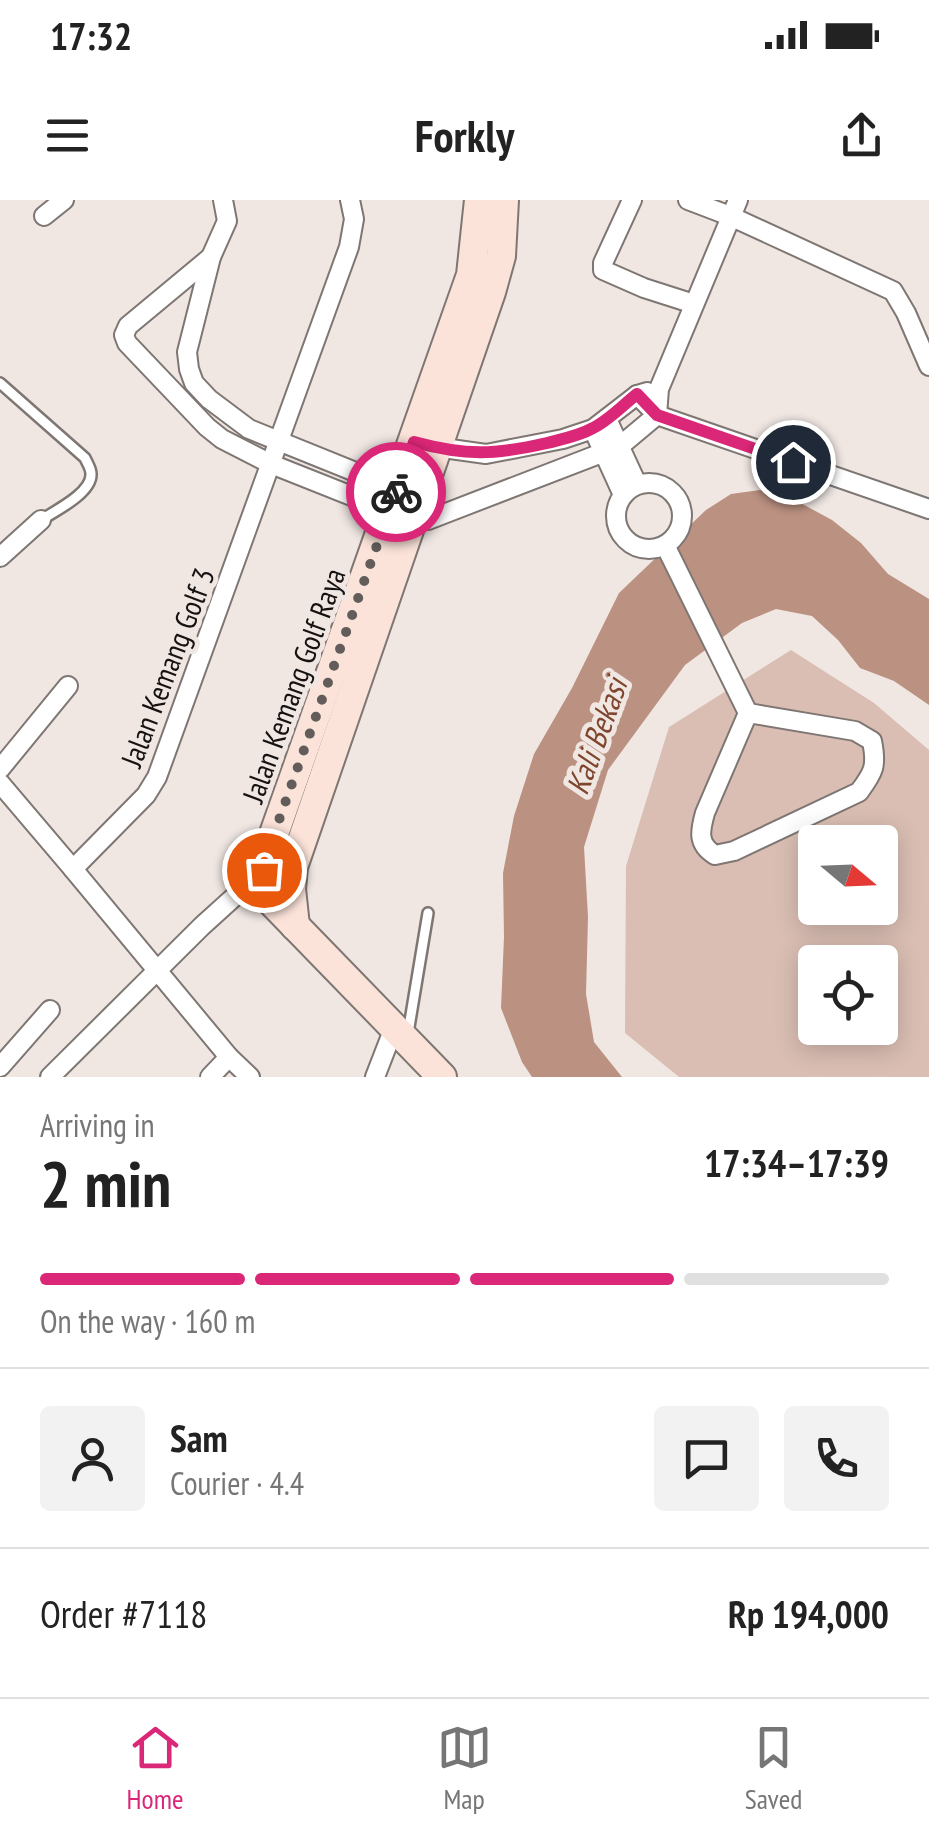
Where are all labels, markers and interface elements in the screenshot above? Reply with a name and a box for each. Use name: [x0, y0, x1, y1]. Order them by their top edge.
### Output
text: 17:32: [50, 11, 132, 60]
text: Forkly: [415, 106, 514, 164]
icon: menu: [40, 108, 95, 163]
icon: share: [834, 108, 889, 163]
pin: [751, 420, 836, 505]
icon: home: [766, 435, 821, 490]
courier: [346, 442, 446, 542]
icon: bike: [369, 465, 424, 520]
street label: Jalan Kemang Golf 3: [111, 562, 223, 773]
street label: Jalan Kemang Golf Raya: [232, 563, 353, 808]
water label: Kali Bekasi: [556, 668, 638, 800]
north arrow: [798, 825, 898, 925]
map controls: [798, 825, 898, 1045]
pin: [222, 828, 307, 913]
icon: bag: [237, 843, 292, 898]
button: locate: [798, 945, 898, 1045]
text: Arriving in: [40, 1104, 155, 1146]
text: 17:34–17:39: [704, 1138, 889, 1187]
text: 2 min: [40, 1141, 171, 1225]
text: On the way · 160 m: [40, 1300, 255, 1342]
button: person: [40, 1406, 145, 1511]
button: chat: [654, 1406, 759, 1511]
button: phone: [784, 1406, 889, 1511]
text: Sam: [170, 1413, 228, 1462]
text: Courier · 4.4: [170, 1462, 304, 1504]
text: Order #7118: [40, 1589, 207, 1638]
text: Rp 194,000: [728, 1589, 889, 1638]
tab: Home: [127, 1720, 183, 1817]
tab: Map: [437, 1720, 492, 1817]
tab: Saved: [745, 1720, 802, 1817]

